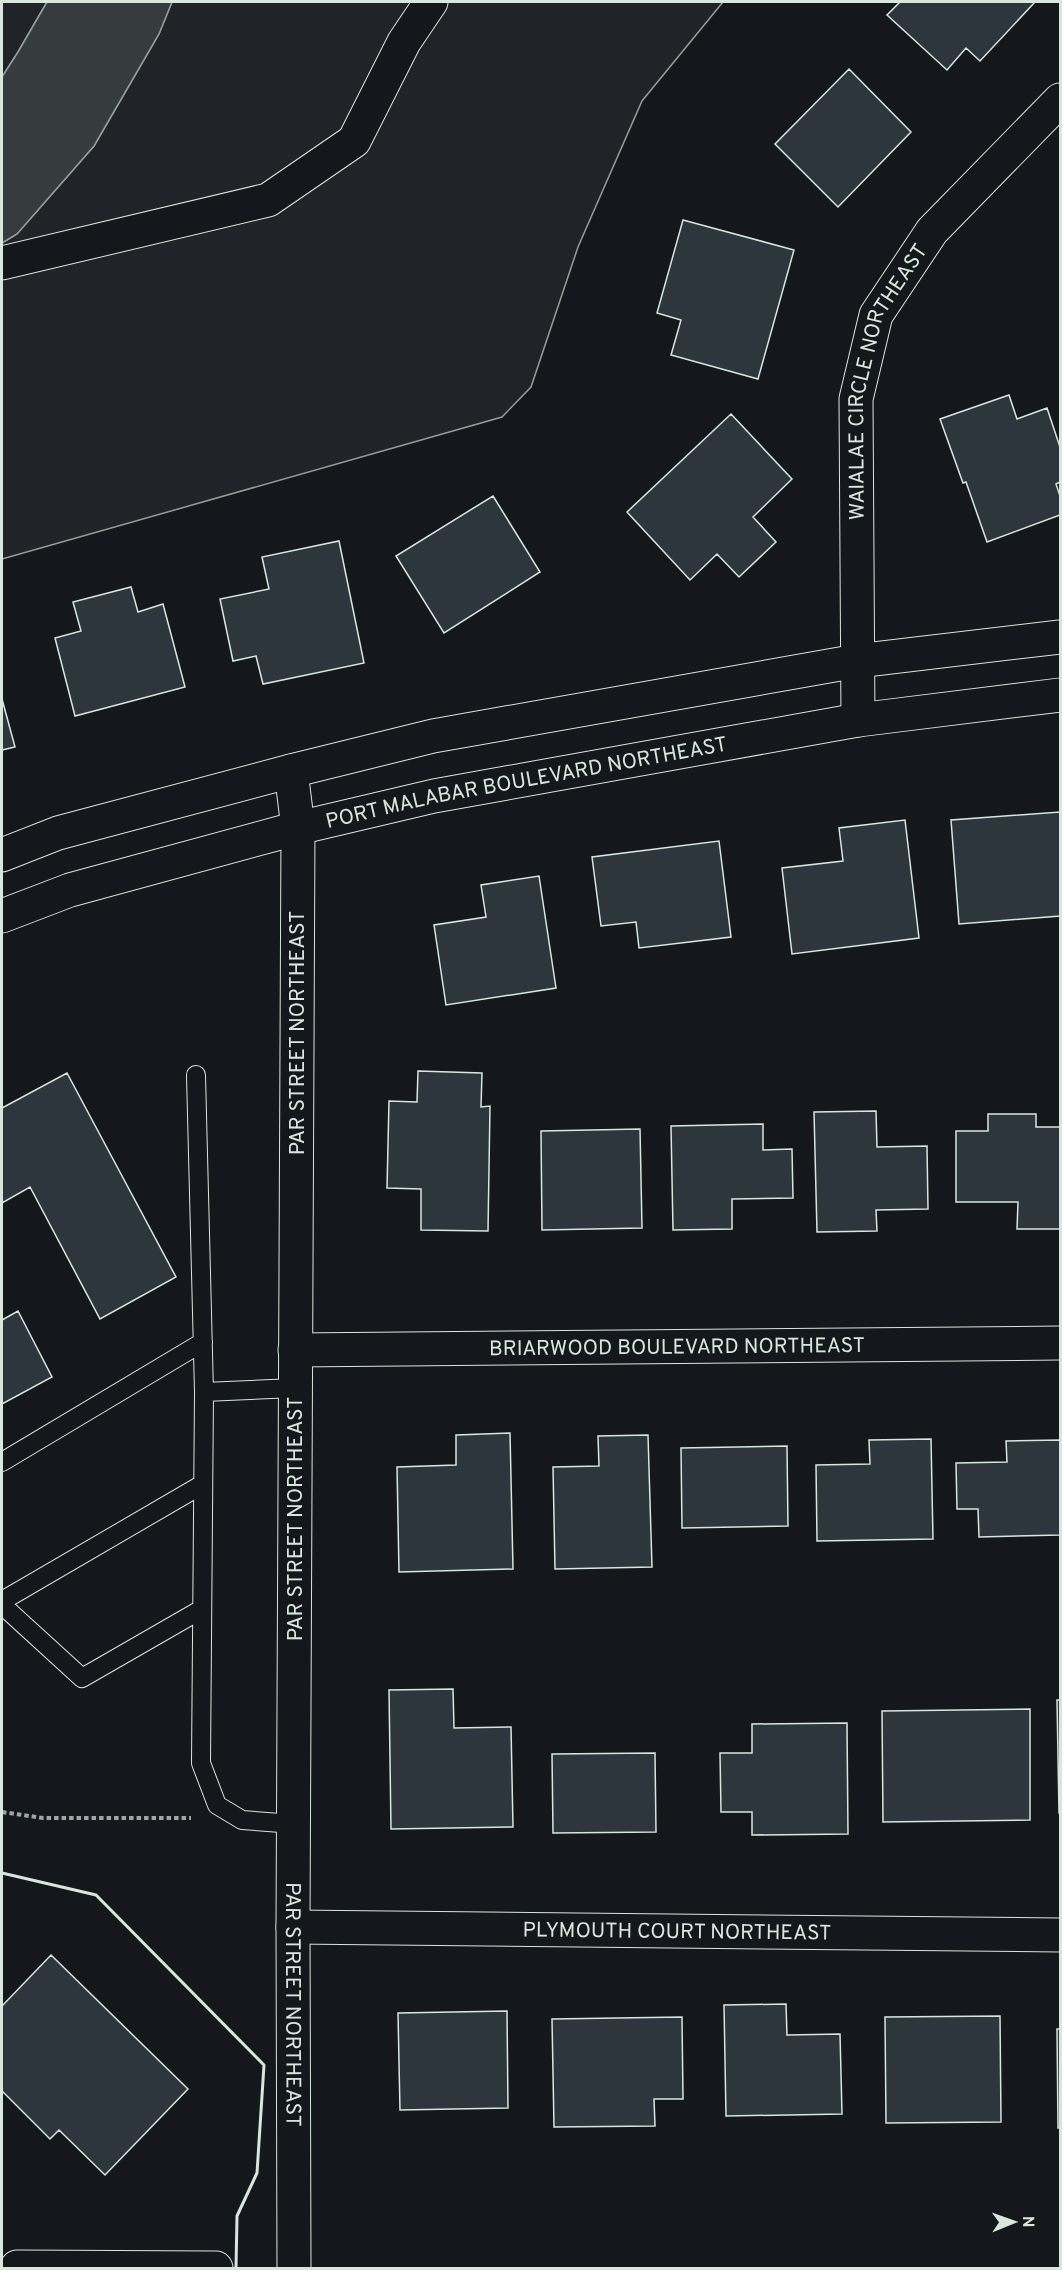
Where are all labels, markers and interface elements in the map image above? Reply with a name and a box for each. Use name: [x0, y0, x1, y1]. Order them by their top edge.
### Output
street label: WAIALAE CIRCLE NORTHEAST: [844, 239, 934, 520]
street label: PORT MALABAR BOULEVARD NORTHEAST: [323, 732, 729, 836]
street label: PAR STREET NORTHEAST: [285, 911, 312, 1155]
street label: BRIARWOOD BOULEVARD NORTHEAST: [489, 1333, 865, 1363]
street label: PAR STREET NORTHEAST: [283, 1397, 310, 1641]
street label: PAR STREET NORTHEAST: [278, 1882, 306, 2127]
street label: PLYMOUTH COURT NORTHEAST: [522, 1917, 832, 1948]
north arrow: [984, 2192, 1044, 2252]
text: N: [1017, 2216, 1037, 2228]

